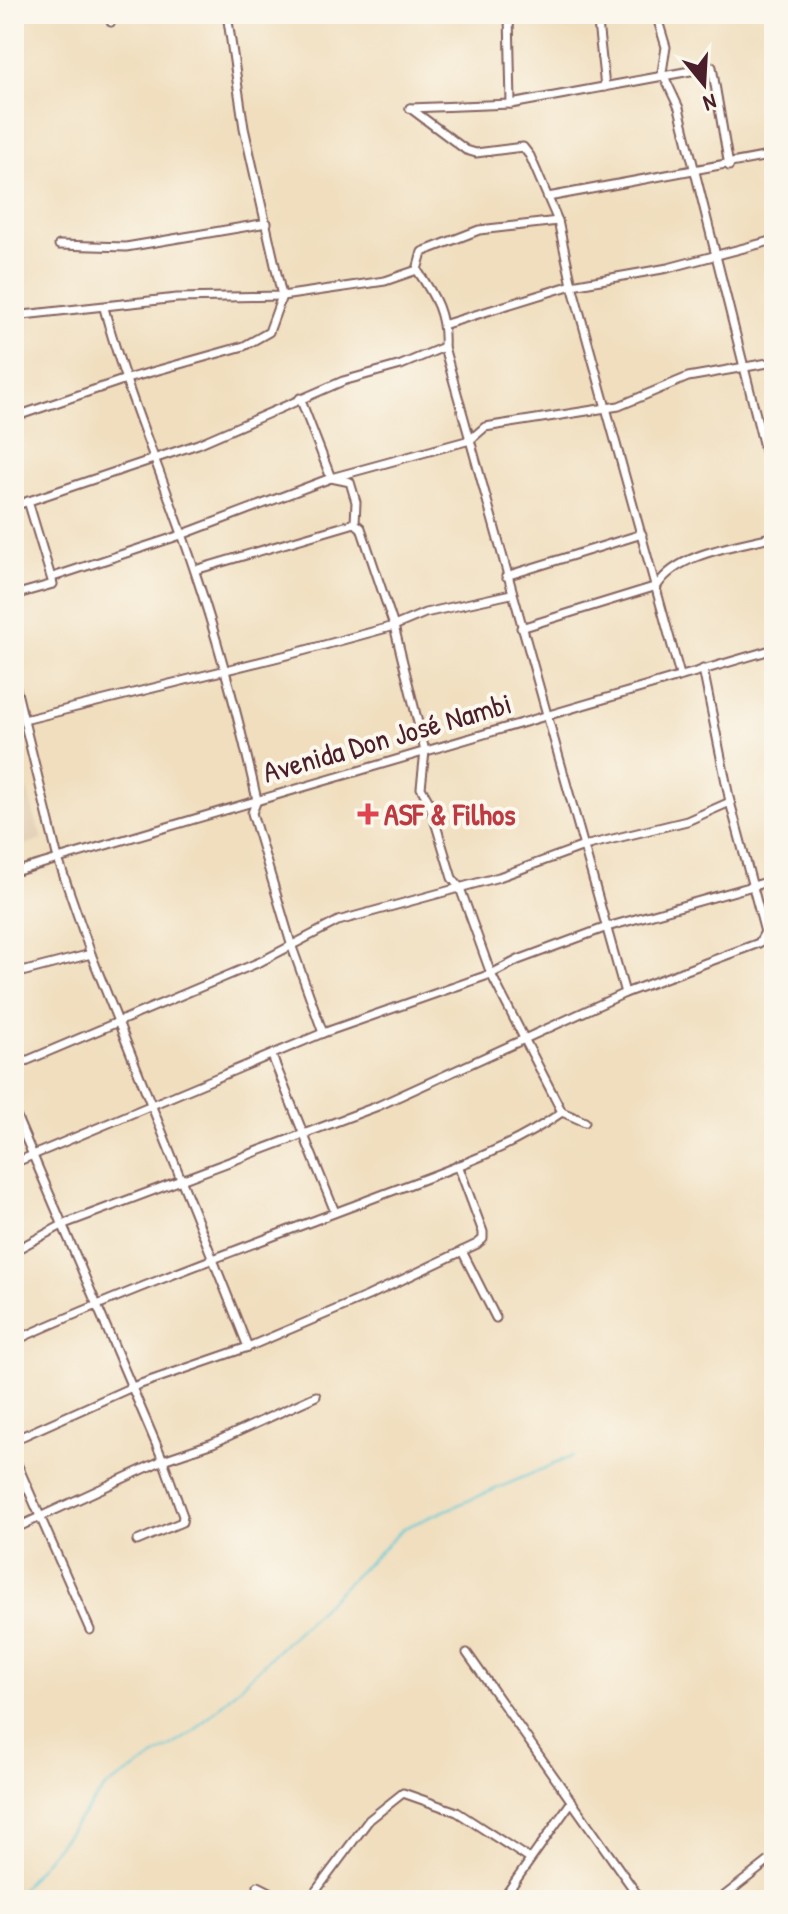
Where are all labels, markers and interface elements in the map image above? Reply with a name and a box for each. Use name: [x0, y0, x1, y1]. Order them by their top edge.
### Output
north arrow: [664, 44, 744, 124]
text: N: [700, 87, 720, 119]
street label: Avenida Don José Nambi: [258, 682, 516, 792]
place label: ASF & Filhos: [384, 794, 516, 834]
marker: ASF & Filhos: [359, 805, 377, 823]

